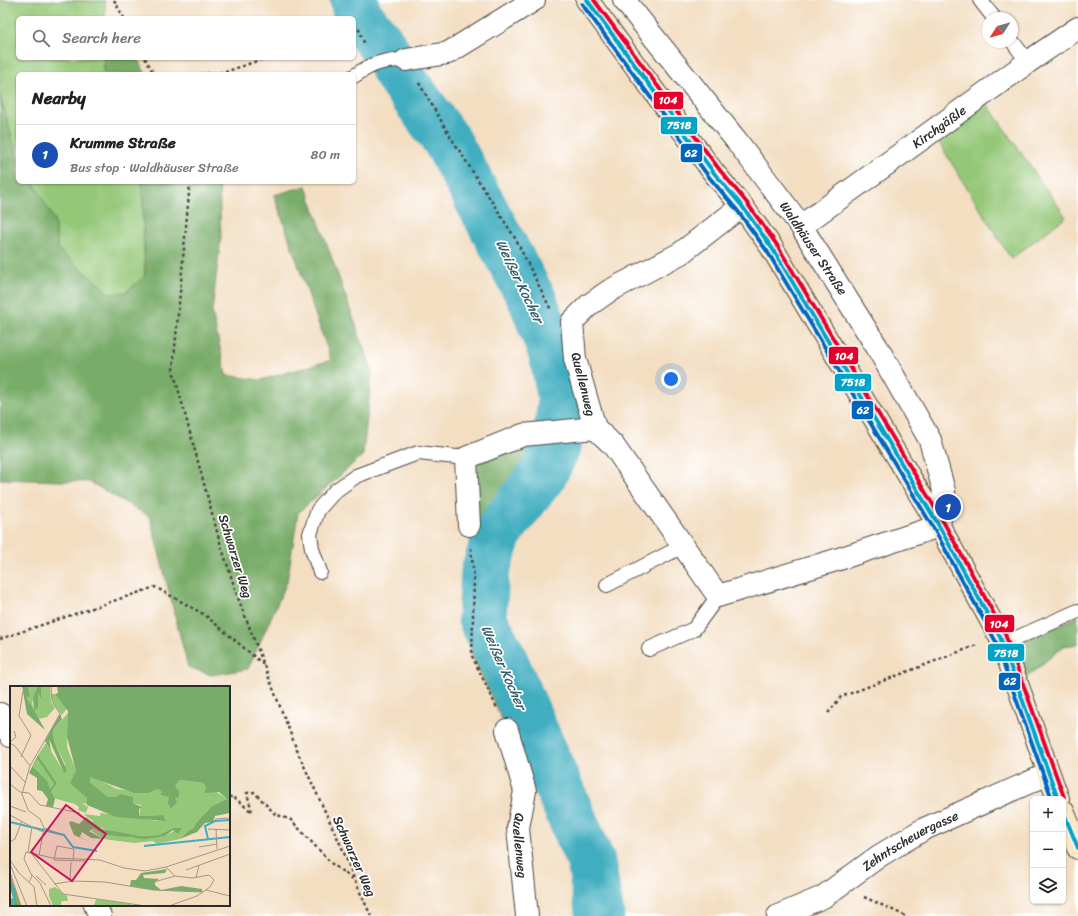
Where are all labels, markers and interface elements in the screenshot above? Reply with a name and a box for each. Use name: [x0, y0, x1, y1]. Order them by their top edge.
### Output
north arrow: [982, 12, 1018, 48]
search box: [16, 16, 356, 60]
text: Search here: [62, 25, 141, 51]
icon: search: [30, 27, 52, 49]
text: Nearby: [32, 83, 86, 113]
line badge: 104: [653, 91, 684, 110]
text: 104: [659, 91, 677, 110]
street label: Kirchgäßle: [907, 99, 971, 155]
line badge: 7518: [660, 116, 698, 135]
text: 7518: [667, 116, 692, 135]
text: Krumme Straße: [70, 130, 176, 156]
text: 1: [42, 143, 48, 166]
text: 80 m: [311, 143, 340, 166]
line badge: 62: [680, 143, 703, 163]
text: 62: [684, 144, 698, 163]
text: Bus stop · Waldhäuser Straße: [70, 156, 239, 179]
street label: Waldhäuser Straße: [773, 197, 854, 300]
water label: Weißer Kocher: [488, 235, 552, 330]
line badge: 104: [828, 346, 859, 365]
text: 104: [835, 347, 853, 366]
street label: Quellenweg: [564, 350, 603, 419]
your location: [661, 369, 681, 389]
line badge: 7518: [834, 373, 872, 392]
text: 7518: [841, 373, 866, 392]
line badge: 62: [851, 400, 874, 420]
text: 62: [856, 401, 870, 420]
pin: 1: [935, 492, 961, 522]
street label: Schwarzer Weg: [212, 511, 259, 601]
line badge: 104: [984, 614, 1015, 633]
text: 104: [990, 615, 1008, 634]
water label: Weißer Kocher: [474, 621, 535, 717]
line badge: 7518: [987, 643, 1025, 662]
text: 7518: [994, 644, 1019, 663]
line badge: 62: [998, 672, 1021, 691]
text: 62: [1003, 672, 1017, 691]
inset map: [10, 686, 230, 906]
map controls: [1030, 796, 1066, 904]
button: +: [1030, 796, 1066, 832]
street label: Zehntscheuergasse: [857, 804, 963, 877]
street label: Quellenweg: [506, 811, 534, 880]
street label: Schwarzer Weg: [326, 812, 383, 901]
button: −: [1030, 832, 1066, 868]
button: layers: [1030, 868, 1066, 904]

